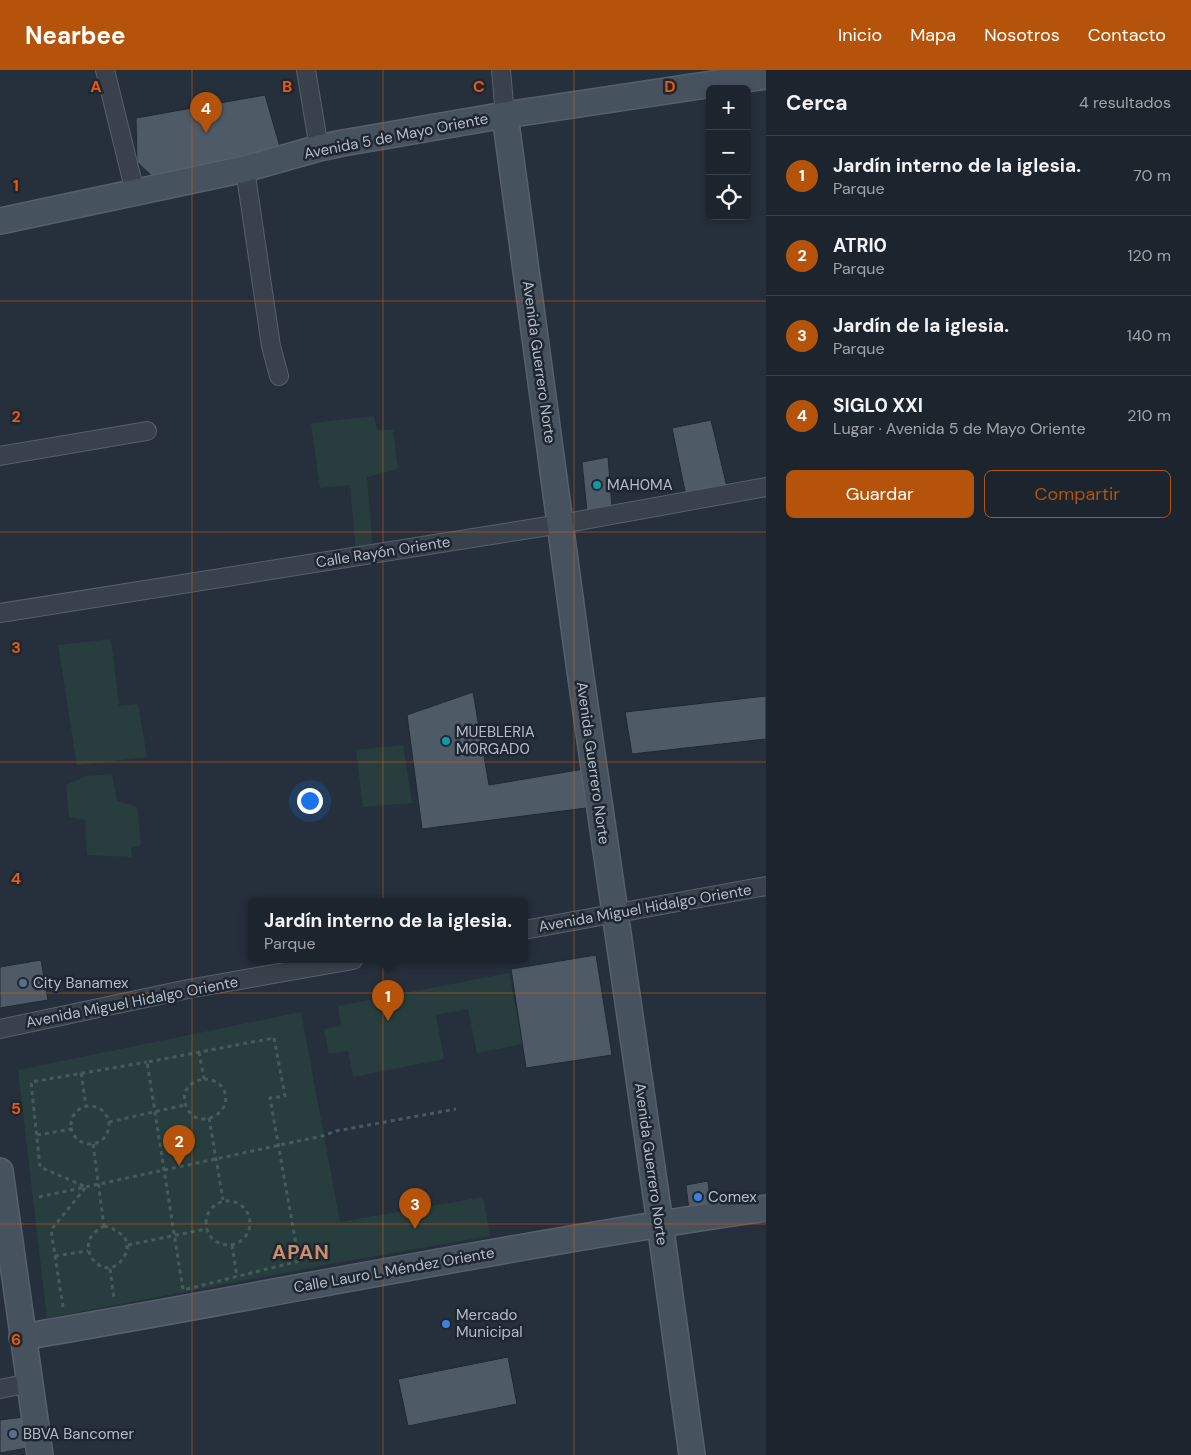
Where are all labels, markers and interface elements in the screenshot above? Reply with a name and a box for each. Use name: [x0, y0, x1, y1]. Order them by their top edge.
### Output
text: Nearbee: [25, 20, 125, 51]
text: Inicio: [838, 23, 882, 47]
text: Mapa: [910, 23, 956, 47]
text: Nosotros: [984, 23, 1060, 47]
text: Contacto: [1088, 23, 1166, 47]
text: A: [90, 76, 102, 97]
text: B: [282, 76, 292, 97]
text: C: [473, 76, 485, 97]
text: D: [664, 76, 676, 97]
map controls: [706, 85, 751, 220]
button: +: [706, 85, 751, 130]
text: Cerca: [786, 89, 848, 117]
pin: 4: [190, 92, 222, 133]
text: 4 resultados: [1079, 92, 1171, 113]
street label: Avenida 5 de Mayo Oriente: [302, 108, 490, 164]
button: −: [706, 130, 751, 175]
text: Jardín interno de la iglesia.: [833, 153, 1081, 178]
text: 1: [799, 165, 805, 186]
text: 70 m: [1133, 165, 1171, 186]
text: 1: [13, 175, 19, 196]
button: locate: [706, 175, 751, 220]
text: Parque: [833, 178, 885, 199]
text: ATRI0: [833, 233, 887, 258]
text: 2: [797, 245, 807, 266]
text: 120 m: [1127, 245, 1171, 266]
text: Parque: [833, 258, 885, 279]
street label: Avenida Guerrero Norte: [518, 279, 560, 445]
text: Jardín de la iglesia.: [833, 313, 1009, 338]
text: 3: [797, 325, 807, 346]
text: 140 m: [1127, 325, 1171, 346]
text: Parque: [833, 338, 885, 359]
text: SIGL0 XXI: [833, 393, 923, 418]
text: 4: [797, 405, 807, 426]
text: 210 m: [1127, 405, 1171, 426]
text: 2: [11, 406, 21, 427]
text: Lugar · Avenida 5 de Mayo Oriente: [833, 418, 1086, 439]
button: Guardar: [786, 470, 974, 518]
button: Compartir: [984, 470, 1171, 518]
place label: MAH0MA: [607, 475, 673, 495]
marker: MAH0MA: [591, 479, 603, 491]
street label: Calle Rayón Oriente: [314, 531, 452, 573]
text: 3: [11, 637, 21, 658]
street label: Avenida Guerrero Norte: [572, 680, 614, 846]
place label: MUEBLERIA M0RGAD0: [456, 722, 535, 759]
marker: MUEBLERIA M0RGAD0: [440, 735, 452, 747]
your location: [297, 788, 323, 814]
text: 4: [11, 868, 21, 889]
street label: Avenida Miguel Hidalgo Oriente: [537, 879, 753, 937]
popup: [248, 898, 528, 963]
text: Jardín interno de la iglesia.: [264, 908, 512, 933]
text: Parque: [264, 933, 316, 954]
street label: Avenida Miguel Hidalgo Oriente: [24, 972, 240, 1032]
place label: City Banamex: [33, 973, 129, 993]
marker: City Banamex: [17, 977, 29, 989]
pin: 1: [372, 980, 404, 1021]
street label: Avenida Guerrero Norte: [630, 1081, 672, 1247]
text: 5: [11, 1098, 21, 1119]
pin: 2: [163, 1125, 195, 1166]
place label: Comex: [708, 1187, 757, 1207]
pin: 3: [399, 1188, 431, 1229]
marker: Comex: [692, 1191, 704, 1203]
district label: APAN: [272, 1239, 330, 1265]
street label: Calle Lauro L Méndez Oriente: [292, 1242, 496, 1298]
place label: Mercado Municipal: [456, 1305, 523, 1342]
marker: Mercado Municipal: [440, 1318, 452, 1330]
text: 6: [11, 1329, 21, 1350]
place label: BBVA Bancomer: [23, 1424, 134, 1444]
marker: BBVA Bancomer: [7, 1428, 19, 1440]

